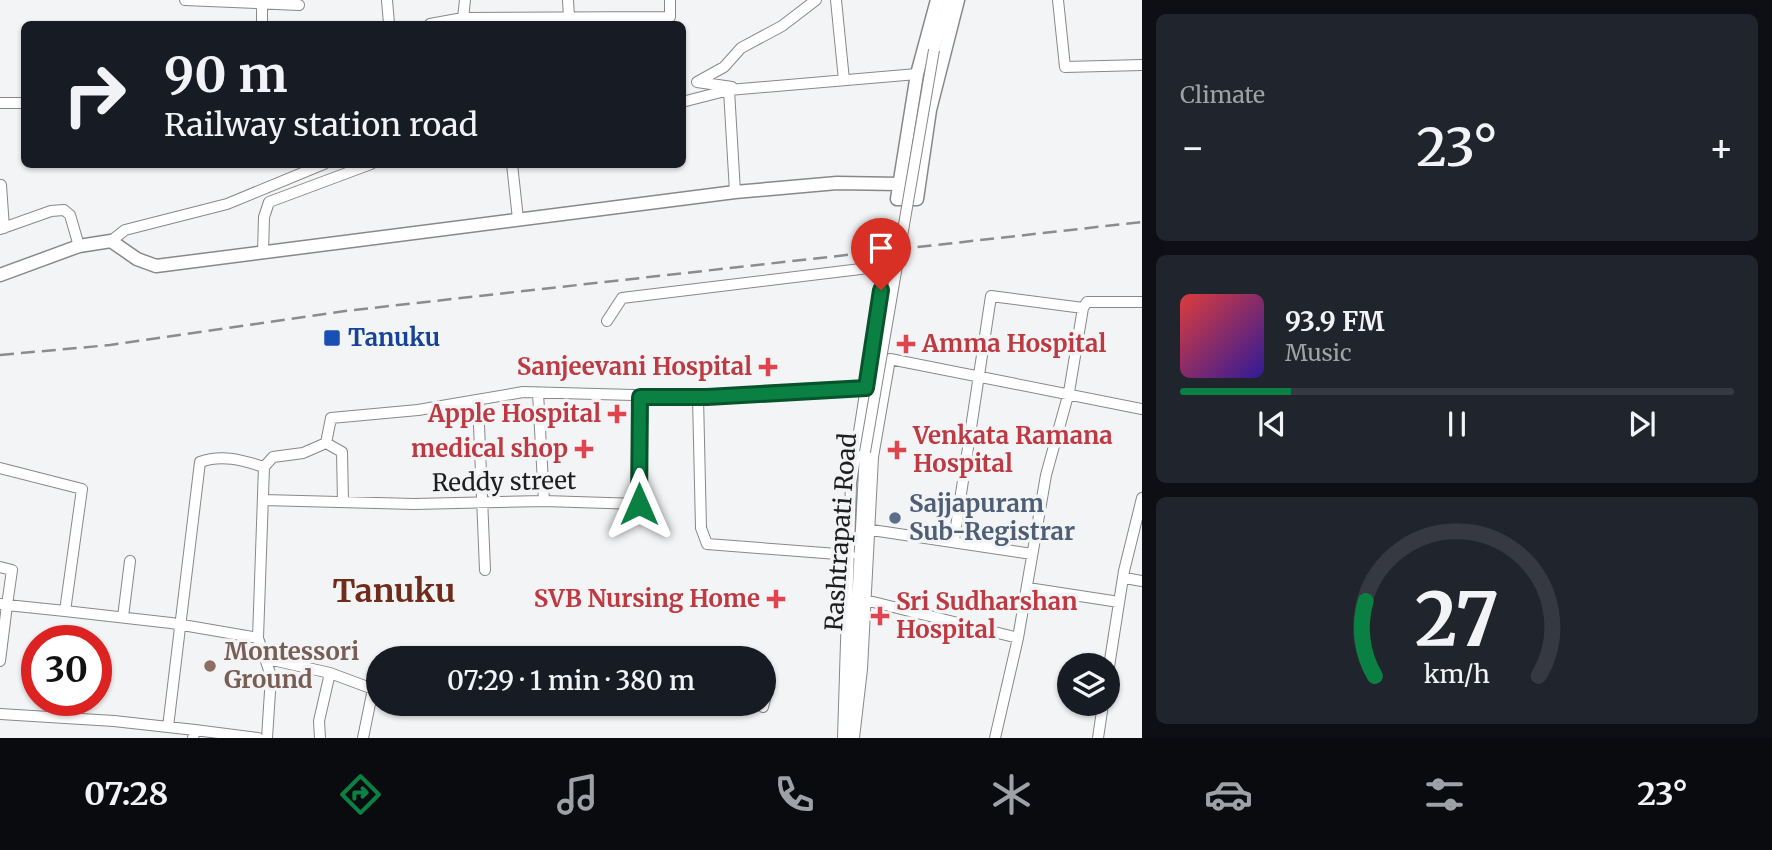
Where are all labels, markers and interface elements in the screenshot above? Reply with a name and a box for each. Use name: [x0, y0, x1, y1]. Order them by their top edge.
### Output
text: 90 m: [164, 44, 288, 105]
icon: right: [49, 49, 140, 140]
text: Climate: [1180, 80, 1265, 109]
text: Railway station road: [164, 105, 478, 145]
text: 23°: [1416, 115, 1498, 180]
text: −: [1180, 124, 1205, 171]
text: +: [1709, 124, 1734, 171]
pin: [851, 218, 911, 290]
icon: arrive: [862, 229, 900, 267]
text: 93.9 FM: [1285, 305, 1384, 338]
place label: Tanuku: [348, 322, 440, 353]
marker: Tanuku: [322, 328, 342, 348]
place label: Amma Hospital: [921, 328, 1106, 359]
marker: Amma Hospital: [896, 334, 916, 354]
text: Music: [1285, 338, 1352, 367]
place label: Sanjeevani Hospital: [517, 351, 752, 382]
marker: Sanjeevani Hospital: [758, 357, 778, 377]
place label: Apple Hospital: [427, 398, 601, 429]
marker: Apple Hospital: [607, 404, 627, 424]
icon: previous: [1253, 405, 1291, 443]
icon: pause: [1438, 405, 1476, 443]
icon: next: [1623, 405, 1661, 443]
place label: Venkata Ramana Hospital: [912, 420, 1113, 479]
street label: Rashtrapati Road: [818, 432, 863, 632]
place label: medical shop: [411, 433, 568, 464]
marker: medical shop: [574, 439, 594, 459]
marker: Venkata Ramana Hospital: [887, 440, 907, 460]
street label: Reddy street: [432, 465, 577, 498]
position arrow: [602, 467, 676, 541]
place label: Sajjapuram Sub-Registrar: [909, 488, 1075, 547]
marker: Sajjapuram Sub-Registrar: [887, 510, 903, 526]
district label: Tanuku: [333, 571, 455, 611]
text: 27: [1415, 575, 1499, 667]
place label: SVB Nursing Home: [534, 583, 760, 614]
place label: Sri Sudharshan Hospital: [896, 586, 1077, 645]
marker: SVB Nursing Home: [766, 589, 786, 609]
marker: Sri Sudharshan Hospital: [870, 606, 890, 626]
speed limit sign: 30: [21, 625, 112, 716]
place label: Montessori Ground: [224, 636, 359, 695]
map controls: [1057, 653, 1120, 716]
button: layers: [1057, 653, 1120, 716]
marker: Montessori Ground: [202, 658, 218, 674]
text: km/h: [1424, 658, 1490, 690]
text: 07:29 · 1 min · 380 m: [447, 664, 695, 697]
icon: directions: [336, 770, 385, 819]
icon: music: [553, 770, 602, 819]
icon: phone: [770, 770, 819, 819]
icon: climate: [987, 770, 1036, 819]
icon: car: [1204, 770, 1253, 819]
icon: filters: [1420, 770, 1469, 819]
text: 07:28: [84, 774, 168, 814]
text: 23°: [1637, 774, 1688, 814]

